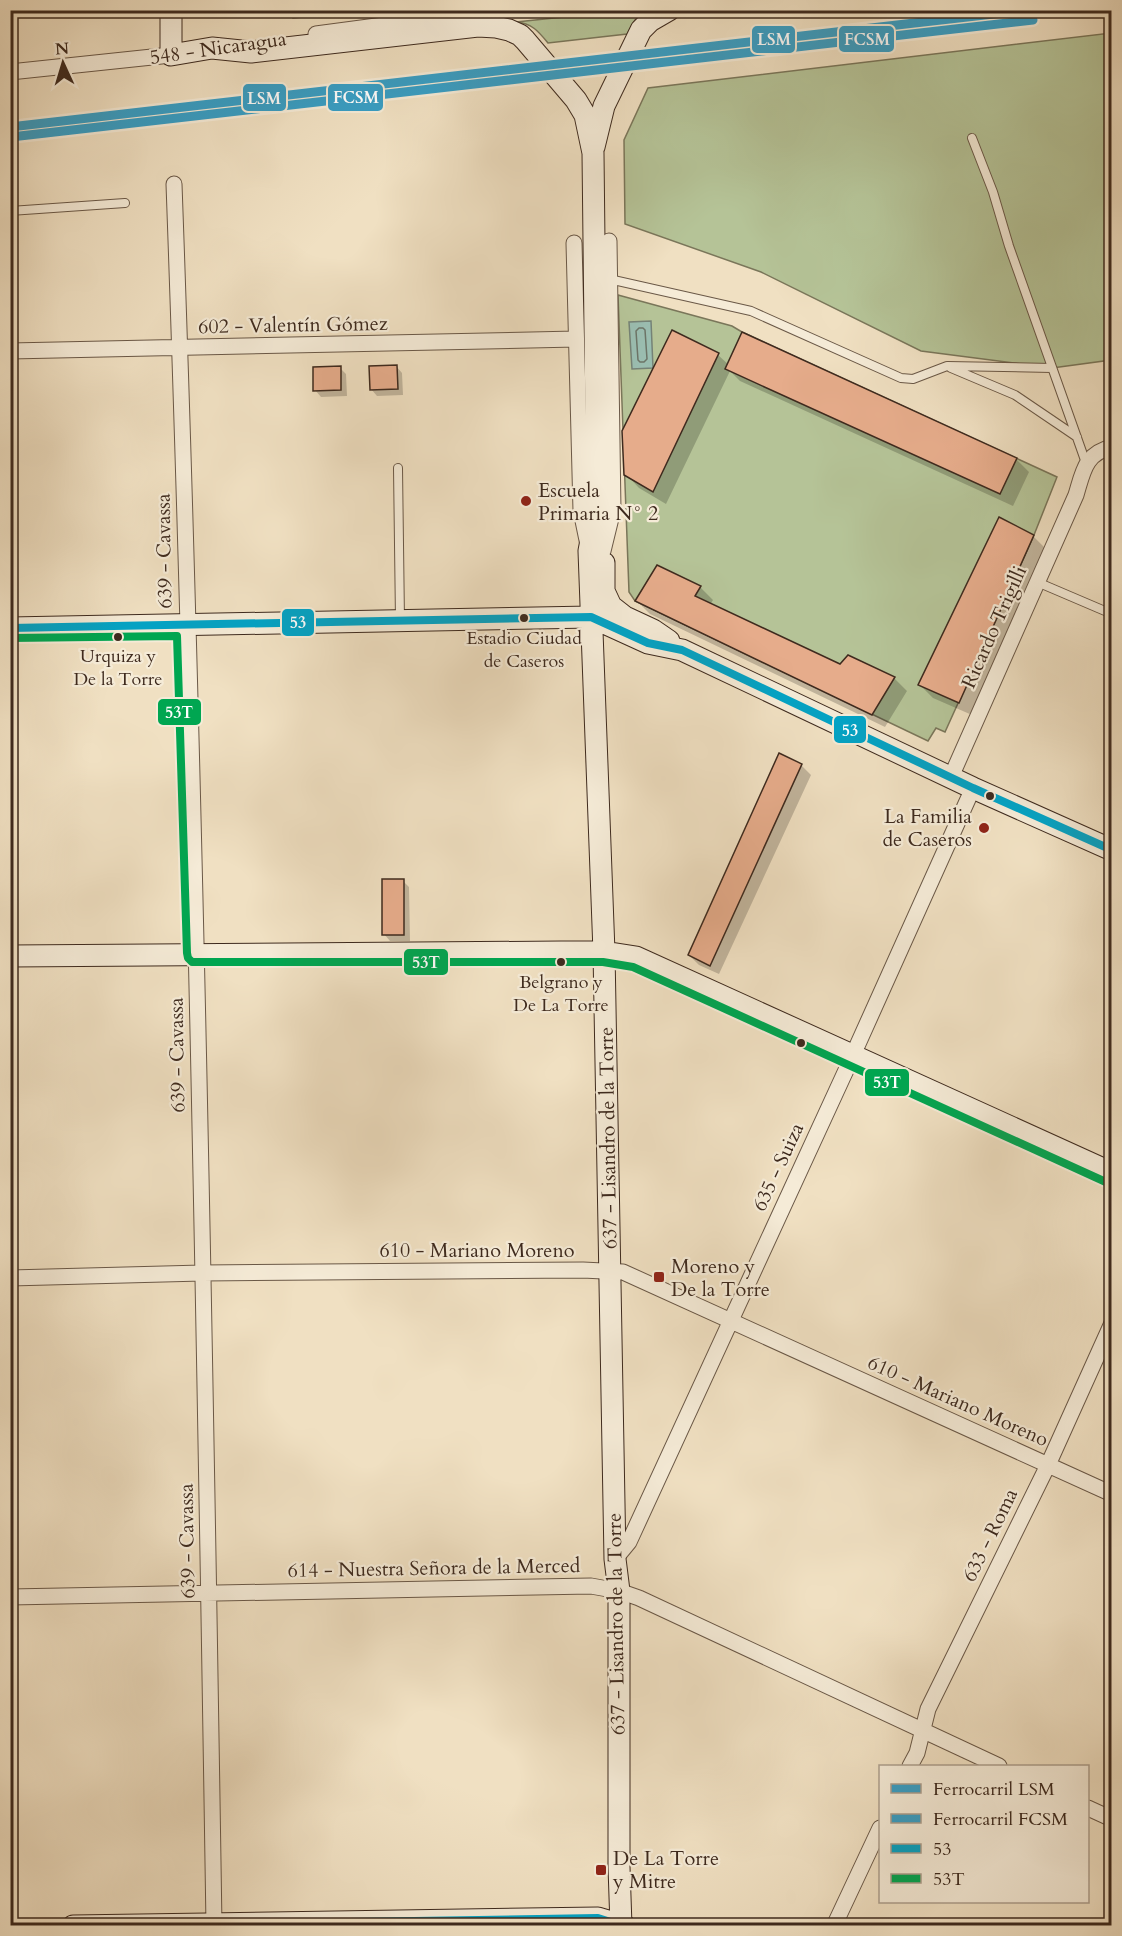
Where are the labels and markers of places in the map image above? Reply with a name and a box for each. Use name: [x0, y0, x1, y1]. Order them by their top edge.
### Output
place label: Escuela Primaria N° 2: [538, 477, 658, 527]
marker: Escuela Primaria N° 2: [519, 494, 533, 508]
marker: Estadio Ciudad de Caseros: [518, 612, 530, 624]
place label: Estadio Ciudad de Caseros: [466, 626, 582, 674]
marker: Urquiza y De la Torre: [112, 631, 124, 643]
place label: Urquiza y De la Torre: [73, 644, 163, 692]
unlabelled marker: [984, 790, 996, 802]
place label: La Familia de Caseros: [882, 803, 972, 853]
marker: La Familia de Caseros: [977, 821, 991, 835]
marker: Belgrano y De La Torre: [555, 956, 567, 968]
place label: Belgrano y De La Torre: [513, 970, 609, 1018]
unlabelled marker: [795, 1037, 807, 1049]
place label: Moreno y De la Torre: [671, 1253, 770, 1303]
marker: Moreno y De la Torre: [652, 1270, 666, 1284]
place label: De La Torre y Mitre: [612, 1845, 719, 1895]
marker: De La Torre y Mitre: [594, 1863, 608, 1877]

